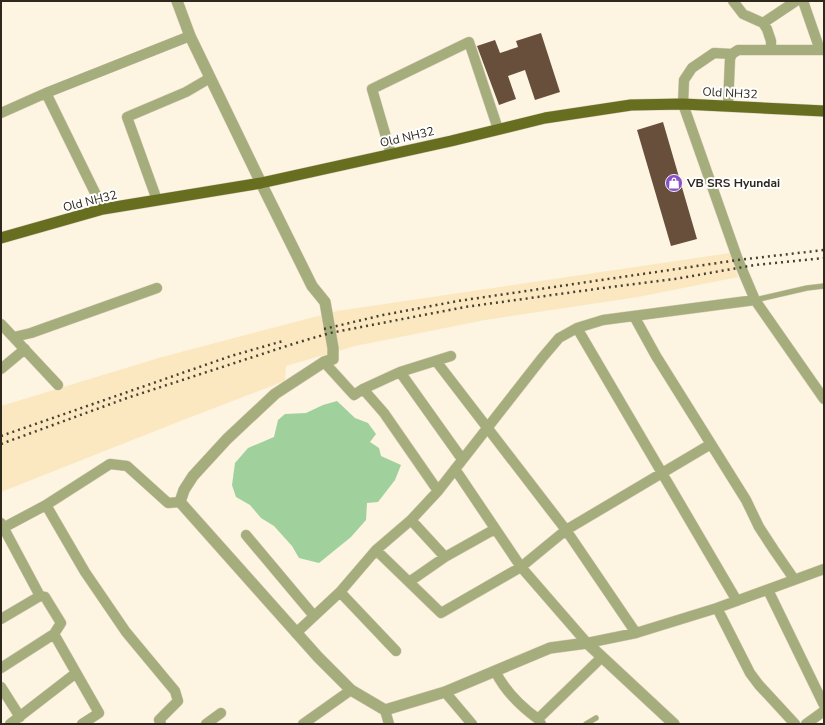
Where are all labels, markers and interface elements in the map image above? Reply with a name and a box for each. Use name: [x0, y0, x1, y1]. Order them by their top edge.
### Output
street label: Old NH32: [702, 84, 758, 102]
street label: Old NH32: [378, 123, 436, 151]
shop icon: VB SRS Hyundai: [664, 173, 684, 193]
place label: VB SRS Hyundai: [686, 175, 780, 191]
street label: Old NH32: [61, 187, 119, 215]

